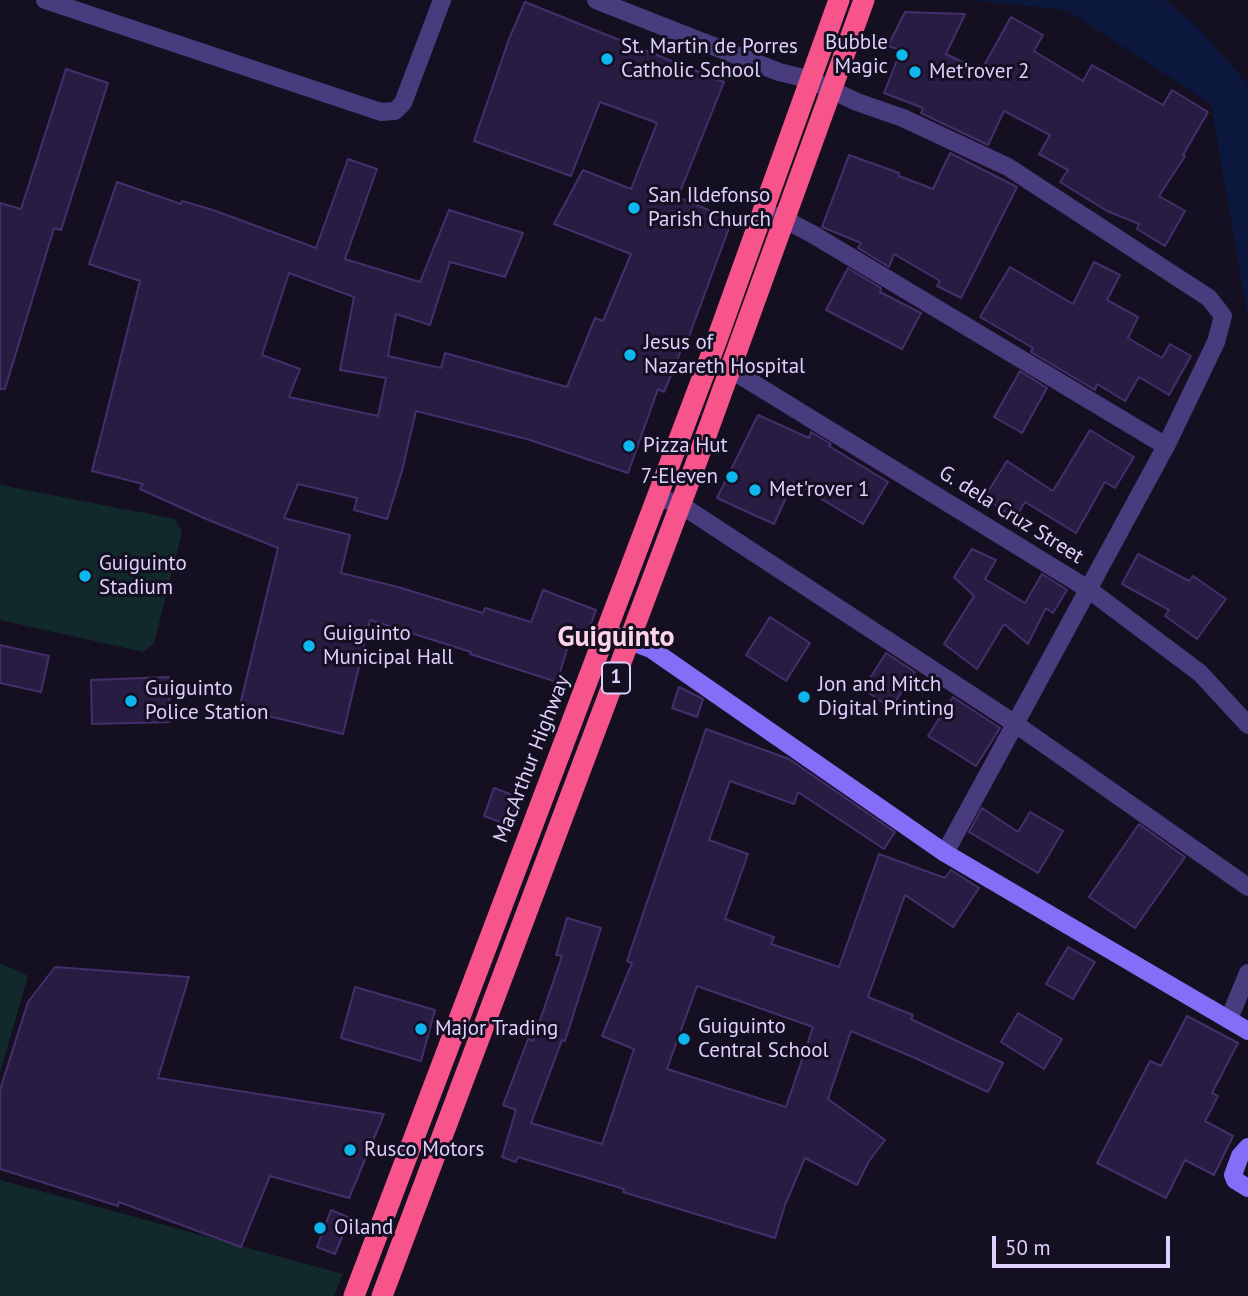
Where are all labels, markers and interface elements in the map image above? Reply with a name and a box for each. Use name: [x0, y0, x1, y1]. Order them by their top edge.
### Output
place label: Bubble Magic: [825, 30, 888, 80]
place label: St. Martin de Porres Catholic School: [621, 34, 798, 84]
marker: Bubble Magic: [894, 47, 910, 63]
marker: St. Martin de Porres Catholic School: [599, 51, 615, 67]
place label: Met'rover 2: [929, 59, 1030, 85]
marker: Met'rover 2: [907, 64, 923, 80]
place label: San Ildefonso Parish Church: [648, 183, 771, 233]
marker: San Ildefonso Parish Church: [626, 200, 642, 216]
place label: Jesus of Nazareth Hospital: [644, 330, 805, 380]
marker: Jesus of Nazareth Hospital: [622, 347, 638, 363]
place label: Pizza Hut: [643, 433, 728, 459]
marker: Pizza Hut: [621, 438, 637, 454]
street label: G. dela Cruz Street: [934, 460, 1088, 570]
place label: 7-Eleven: [641, 464, 718, 490]
marker: 7-Eleven: [724, 469, 740, 485]
place label: Met'rover 1: [769, 477, 870, 503]
marker: Met'rover 1: [747, 482, 763, 498]
place label: Guiguinto Stadium: [99, 551, 187, 601]
marker: Guiguinto Stadium: [77, 568, 93, 584]
place label: Guiguinto Municipal Hall: [323, 621, 453, 671]
district label: Guiguinto: [557, 621, 675, 655]
marker: Guiguinto Municipal Hall: [301, 638, 317, 654]
road number: 1: [602, 663, 630, 694]
street label: MacArthur Highway: [488, 672, 576, 846]
place label: Jon and Mitch Digital Printing: [818, 672, 954, 722]
place label: Guiguinto Police Station: [145, 676, 268, 726]
marker: Jon and Mitch Digital Printing: [796, 689, 812, 705]
marker: Guiguinto Police Station: [123, 693, 139, 709]
place label: Guiguinto Central School: [698, 1014, 829, 1064]
place label: Major Trading: [435, 1016, 558, 1042]
marker: Major Trading: [413, 1021, 429, 1037]
marker: Guiguinto Central School: [676, 1031, 692, 1047]
place label: Rusco Motors: [364, 1137, 484, 1163]
marker: Rusco Motors: [342, 1142, 358, 1158]
place label: Oiland: [334, 1215, 393, 1241]
marker: Oiland: [312, 1220, 328, 1236]
scale bar: [996, 1222, 1174, 1266]
text: 50 m: [1005, 1234, 1051, 1261]

